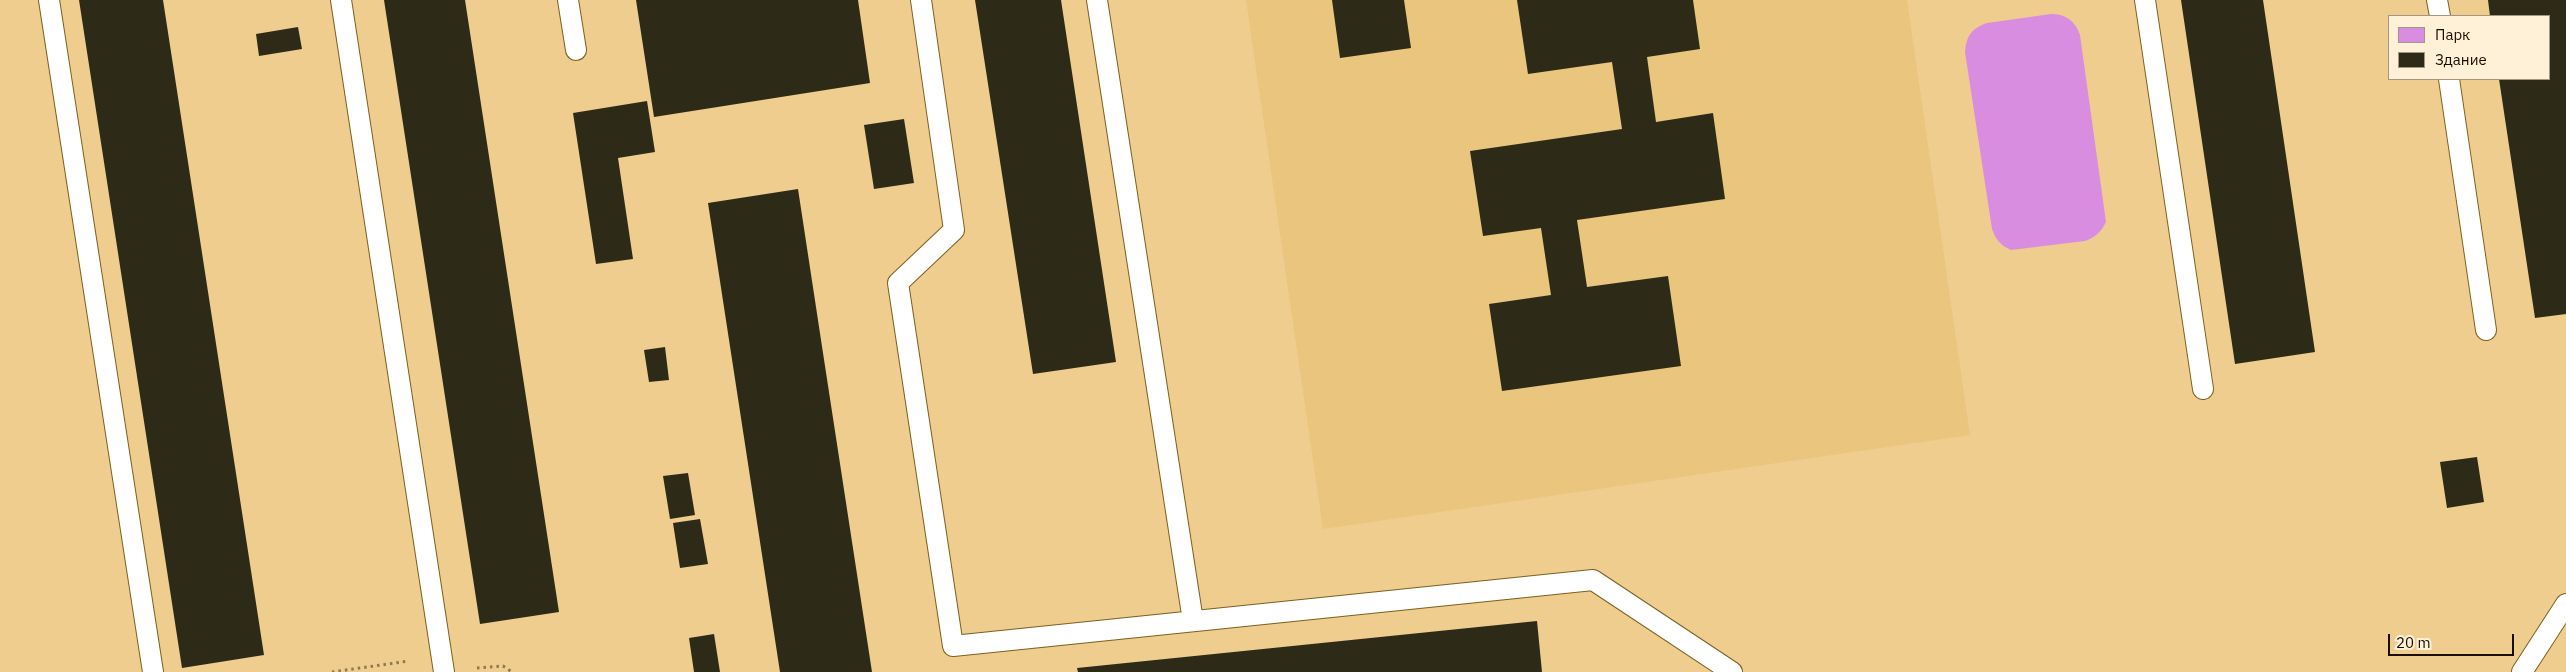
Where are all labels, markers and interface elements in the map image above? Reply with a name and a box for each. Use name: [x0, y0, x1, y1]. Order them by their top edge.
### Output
legend: [2388, 15, 2551, 80]
text: Парк: [2435, 25, 2470, 44]
text: Здание: [2435, 50, 2487, 69]
scale bar: [2391, 624, 2517, 656]
text: 20 m: [2396, 633, 2431, 652]

